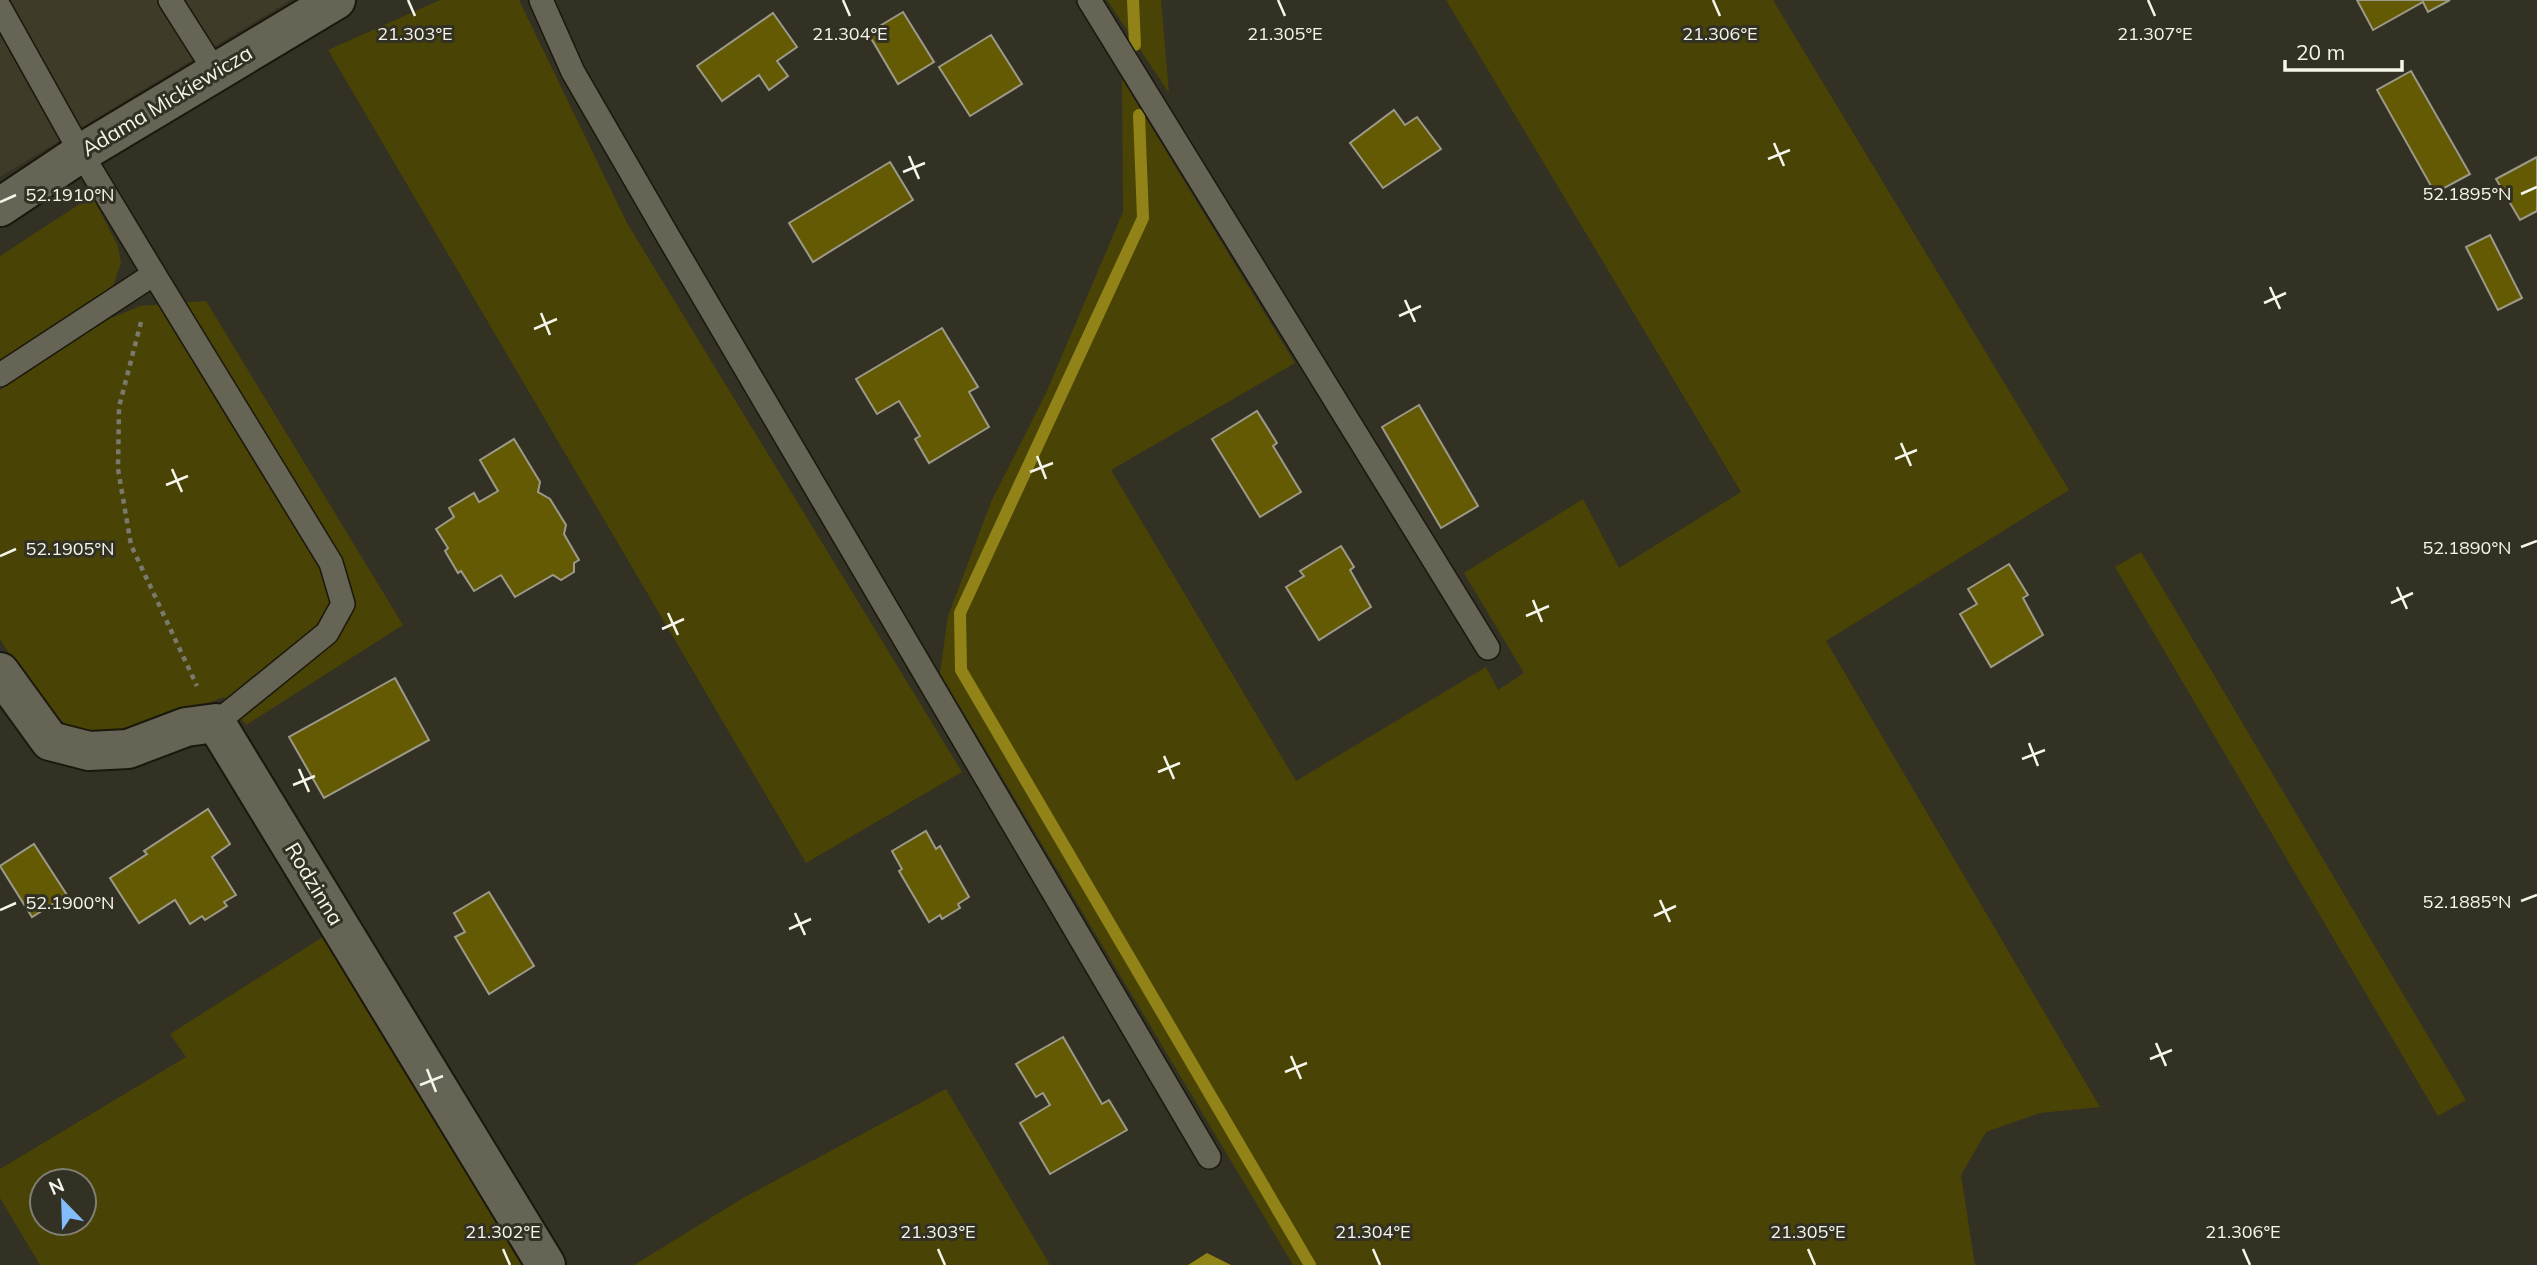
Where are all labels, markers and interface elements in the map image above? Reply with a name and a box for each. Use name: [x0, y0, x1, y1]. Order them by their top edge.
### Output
text: 21.303°E: [377, 22, 453, 45]
text: 21.304°E: [812, 22, 888, 45]
text: 21.305°E: [1247, 22, 1323, 45]
text: 21.306°E: [1682, 22, 1758, 45]
text: 21.307°E: [2117, 22, 2193, 45]
scale bar: [2285, 28, 2402, 72]
street label: Adama Mickiewicza: [76, 39, 257, 161]
text: 20 m: [2296, 39, 2345, 65]
text: 52.1895°N: [2422, 182, 2512, 205]
text: 52.1910°N: [25, 183, 115, 206]
text: 52.1890°N: [2422, 536, 2512, 559]
text: 52.1905°N: [25, 537, 115, 560]
street label: Rodzinna: [280, 837, 350, 930]
text: 52.1885°N: [2422, 890, 2512, 913]
text: 52.1900°N: [25, 891, 115, 914]
north arrow: [28, 1167, 98, 1237]
text: N: [45, 1173, 68, 1200]
text: 21.302°E: [465, 1220, 541, 1243]
text: 21.303°E: [900, 1220, 976, 1243]
text: 21.304°E: [1335, 1220, 1411, 1243]
text: 21.305°E: [1770, 1220, 1846, 1243]
text: 21.306°E: [2205, 1220, 2281, 1243]

